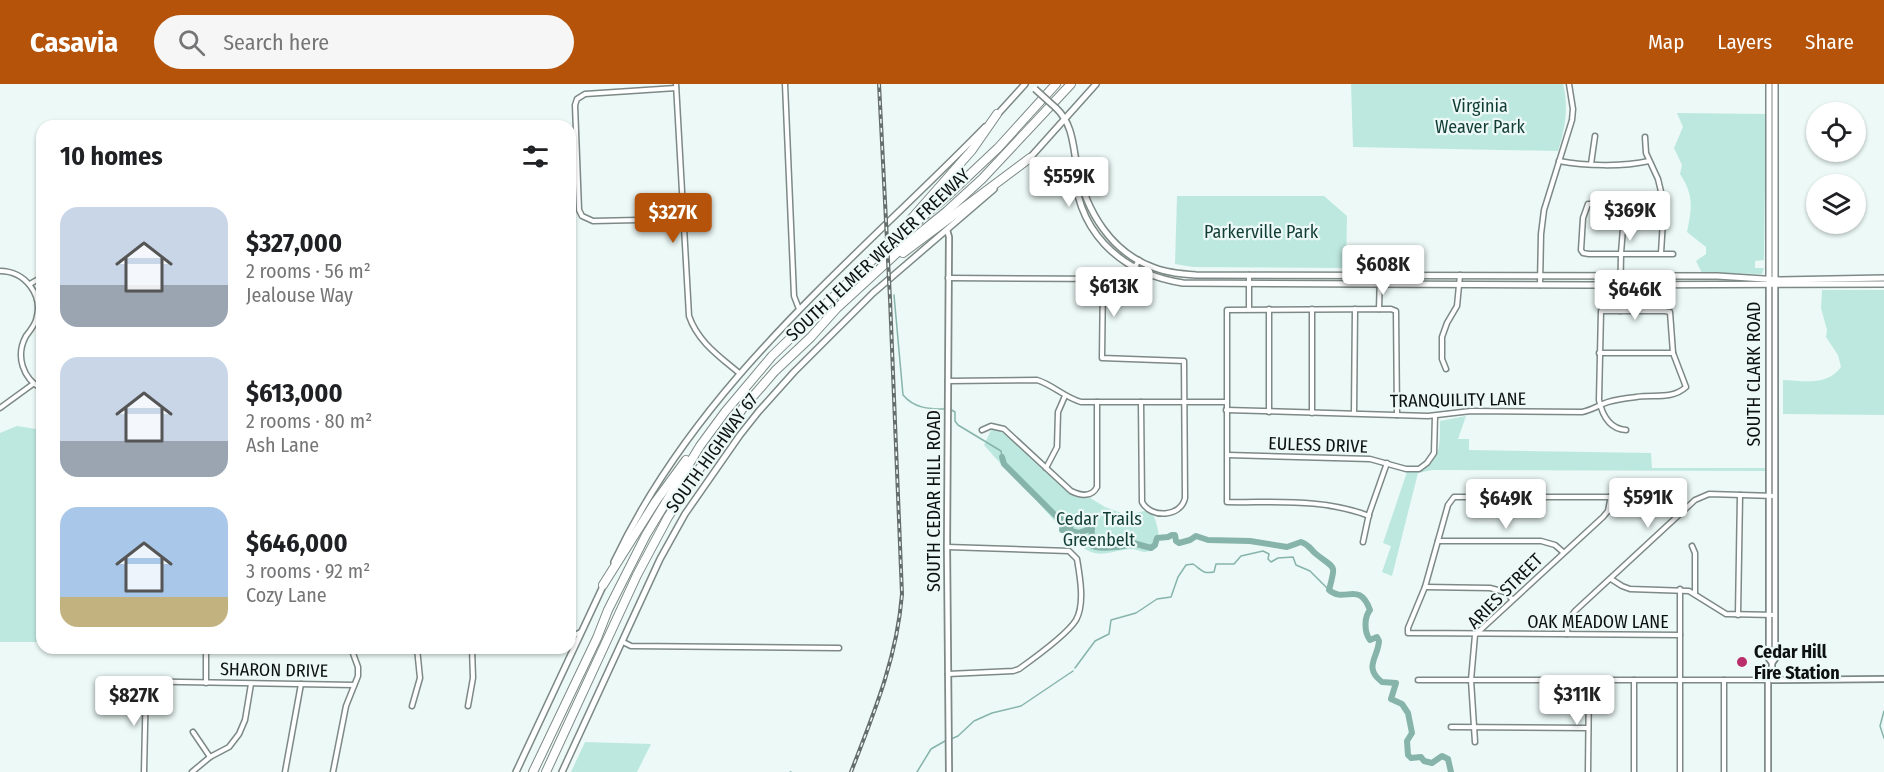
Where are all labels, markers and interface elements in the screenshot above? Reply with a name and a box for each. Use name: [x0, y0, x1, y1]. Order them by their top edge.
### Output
search box: [154, 15, 574, 69]
text: Casavia: [30, 26, 118, 59]
icon: search: [175, 26, 208, 59]
text: Search here: [223, 29, 329, 56]
text: Map: [1648, 29, 1684, 55]
text: Layers: [1717, 29, 1772, 55]
text: Share: [1805, 29, 1854, 55]
park label: Virginia Weaver Park: [1435, 95, 1526, 138]
map controls: [1806, 102, 1866, 234]
button: locate: [1806, 102, 1866, 162]
icon: filters: [519, 140, 552, 173]
text: 10 homes: [60, 141, 163, 172]
pin: $559K: [1027, 157, 1111, 208]
street label: SOUTH J ELMER WEAVER FREEWAY: [782, 164, 975, 346]
text: $559K: [1043, 164, 1095, 188]
button: layers: [1806, 174, 1866, 234]
pin: $369K: [1588, 191, 1672, 242]
pin: $327K: [631, 193, 715, 244]
text: $369K: [1604, 198, 1656, 222]
text: $327K: [649, 200, 697, 224]
park label: Parkerville Park: [1204, 221, 1319, 243]
text: $327,000: [246, 228, 342, 259]
icon: home: [108, 231, 180, 303]
pin: $608K: [1341, 245, 1425, 296]
text: $608K: [1356, 252, 1410, 276]
text: 2 rooms · 56 m²: [246, 259, 371, 283]
pin: $613K: [1072, 267, 1156, 318]
pin: $646K: [1593, 270, 1677, 321]
text: $613K: [1090, 274, 1138, 298]
text: $646K: [1609, 277, 1661, 301]
text: Jealouse Way: [246, 283, 353, 307]
street label: SOUTH CLARK ROAD: [1743, 301, 1765, 447]
text: $613,000: [246, 378, 343, 409]
icon: home: [108, 381, 180, 453]
street label: TRANQUILITY LANE: [1390, 388, 1526, 412]
street label: SOUTH HIGHWAY 67: [661, 389, 763, 517]
text: 2 rooms · 80 m²: [246, 409, 372, 433]
street label: SOUTH CEDAR HILL ROAD: [923, 410, 945, 592]
street label: EULESS DRIVE: [1268, 432, 1368, 458]
text: Ash Lane: [246, 433, 319, 457]
pin: $591K: [1606, 478, 1690, 529]
pin: $649K: [1464, 479, 1548, 530]
text: $591K: [1623, 485, 1673, 509]
text: $649K: [1480, 486, 1532, 510]
park label: Cedar Trails Greenbelt: [1056, 508, 1142, 551]
text: $646,000: [246, 528, 348, 559]
icon: home: [108, 531, 180, 603]
street label: ARIES STREET: [1463, 548, 1548, 633]
text: 3 rooms · 92 m²: [246, 559, 370, 583]
text: Cozy Lane: [246, 583, 327, 607]
street label: OAK MEADOW LANE: [1527, 611, 1669, 633]
place label: Cedar Hill Fire Station: [1754, 641, 1840, 684]
marker: Cedar Hill Fire Station: [1735, 655, 1749, 669]
street label: SHARON DRIVE: [220, 658, 328, 682]
pin: $311K: [1535, 675, 1619, 726]
pin: $827K: [92, 676, 176, 727]
text: $311K: [1553, 682, 1601, 706]
text: $827K: [109, 683, 159, 707]

